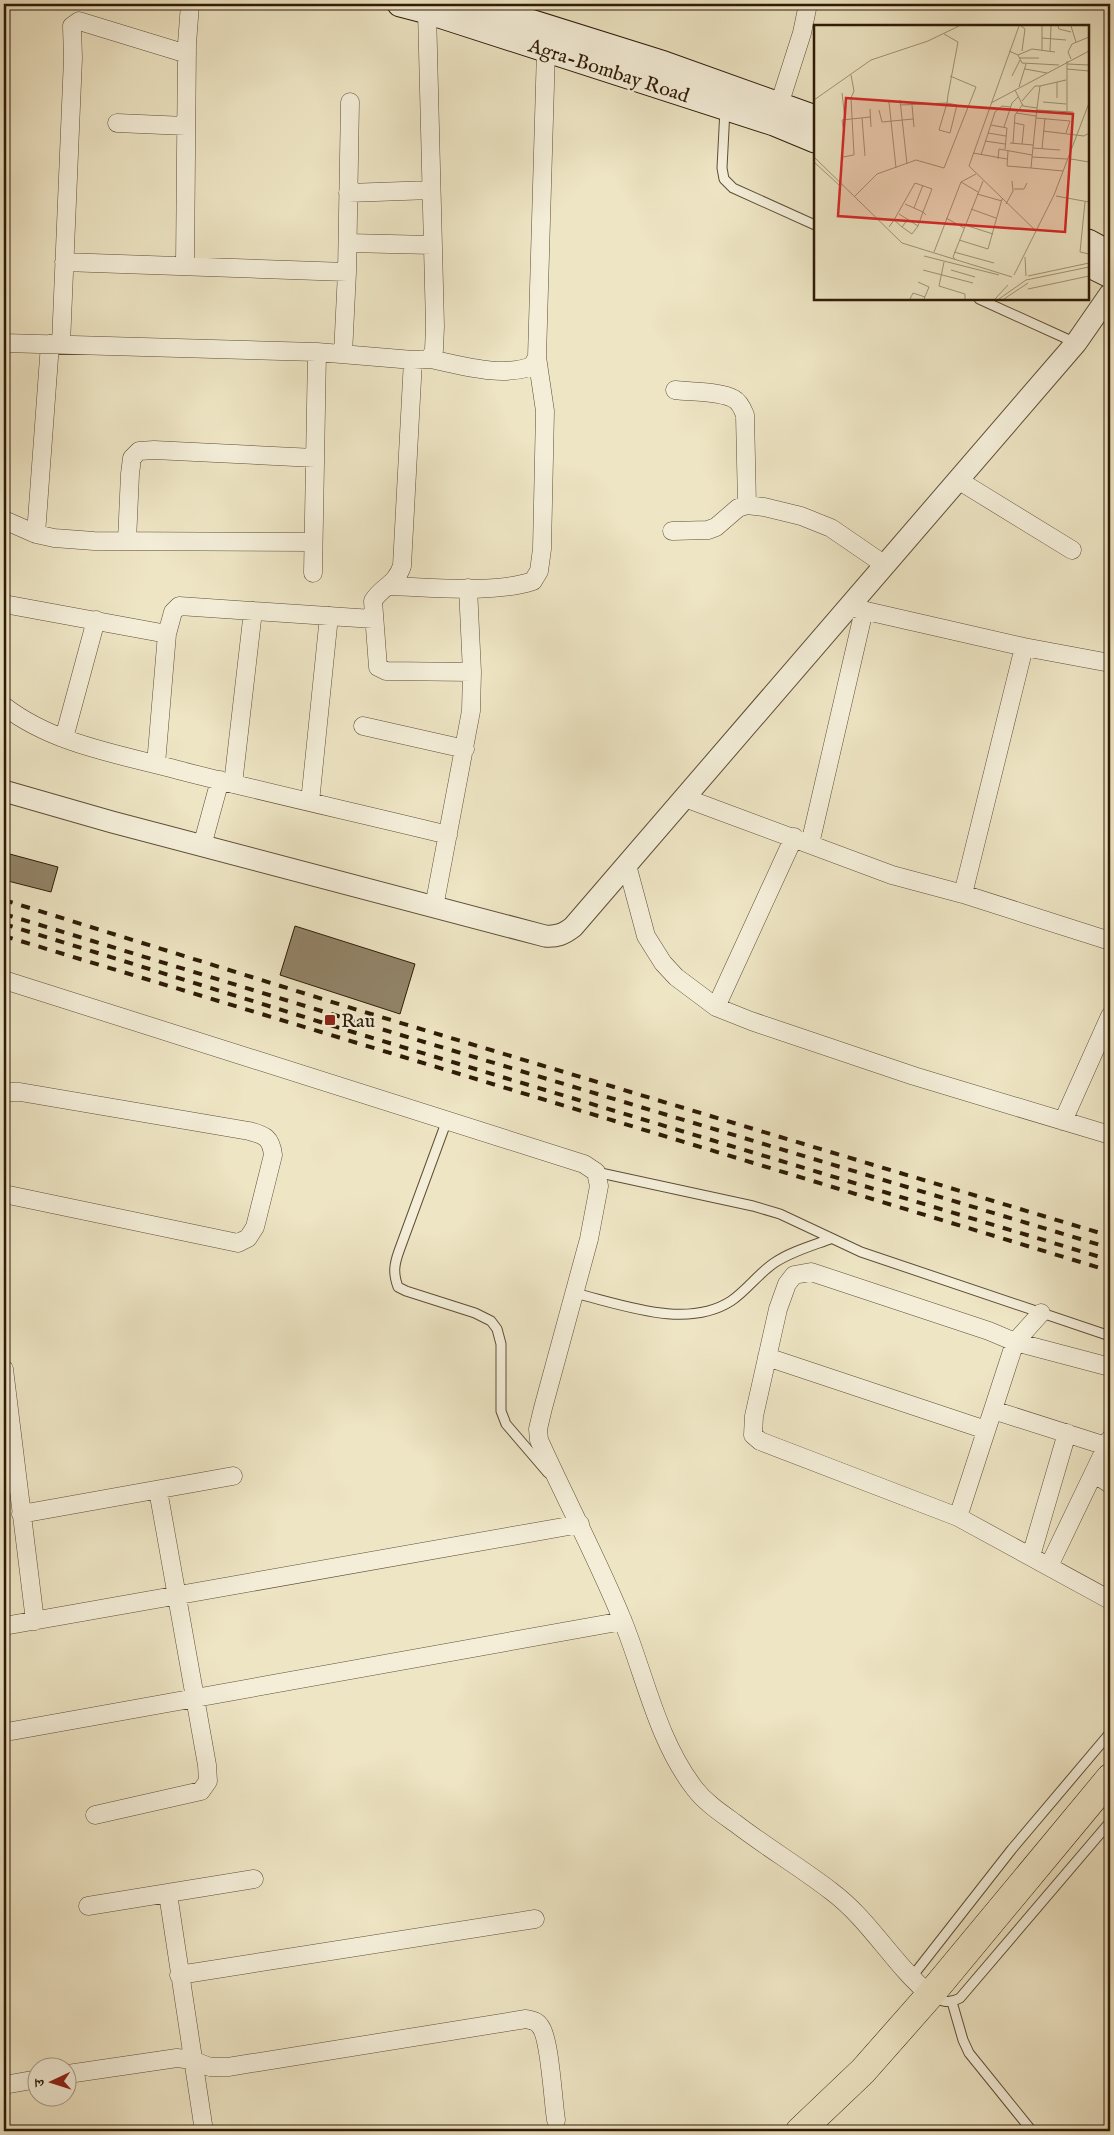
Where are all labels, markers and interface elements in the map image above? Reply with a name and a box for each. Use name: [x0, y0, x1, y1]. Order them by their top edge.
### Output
inset map: [814, 25, 1089, 300]
street label: Agra-Bombay Road: [524, 33, 692, 109]
place label: Rau: [341, 1009, 375, 1034]
marker: Rau: [323, 1013, 337, 1027]
north arrow: [28, 2058, 78, 2108]
text: उ: [31, 2078, 49, 2088]

